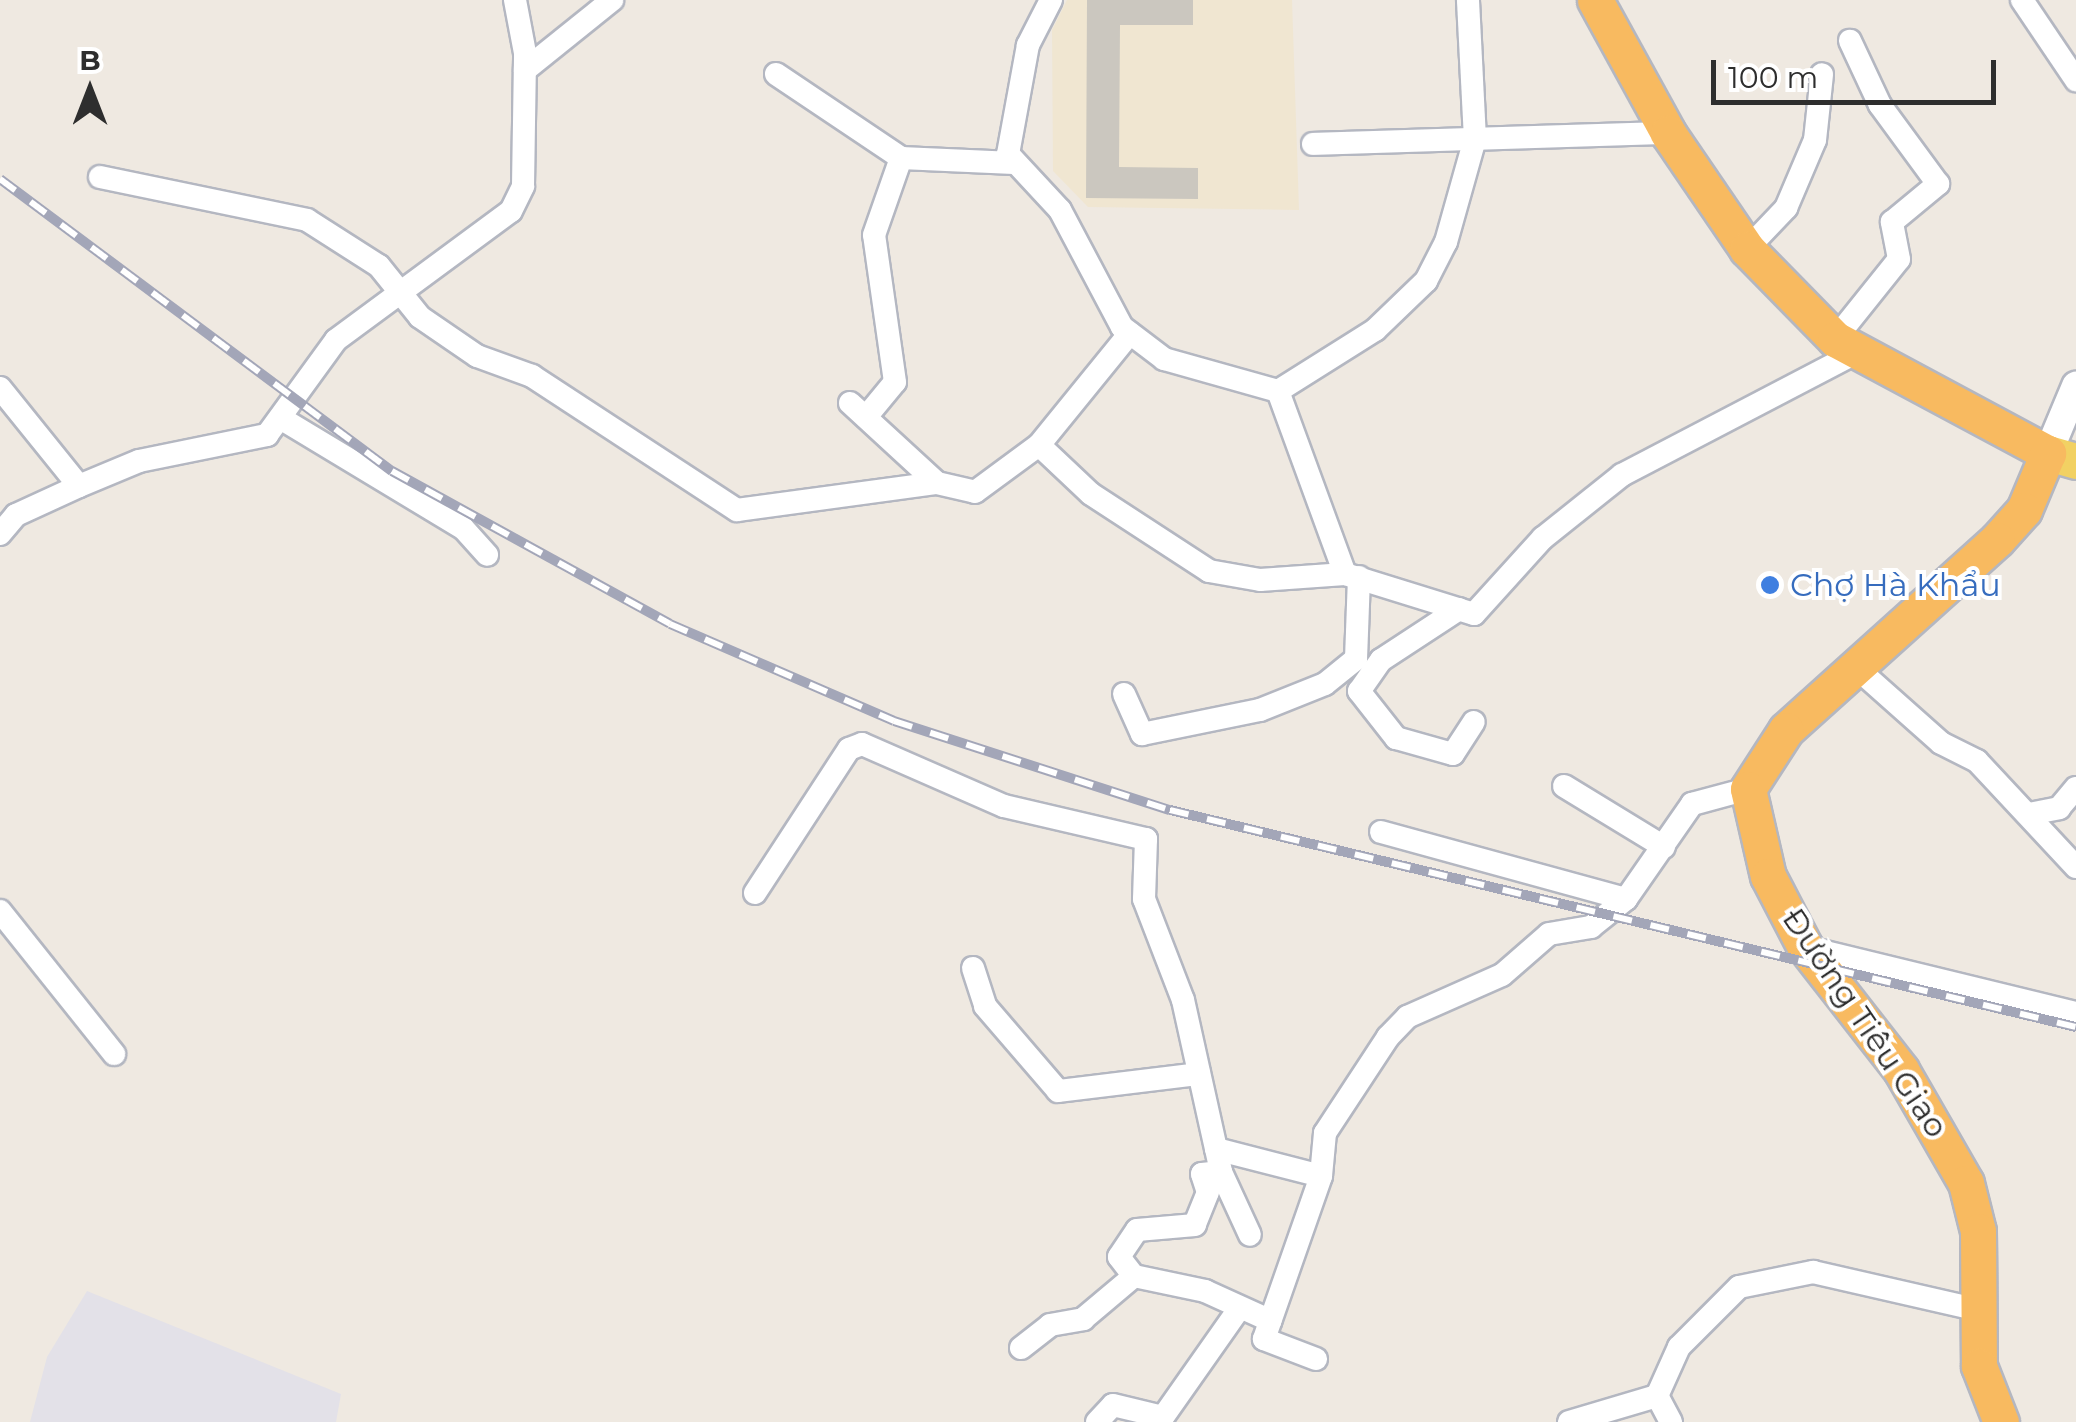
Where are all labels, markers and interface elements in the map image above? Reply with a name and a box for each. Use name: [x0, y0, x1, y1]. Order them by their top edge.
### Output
north arrow: [40, 40, 140, 140]
scale bar: [1716, 40, 2001, 102]
text: B: [79, 43, 101, 77]
text: 100 m: [1728, 59, 1818, 96]
place label: Chợ Hà Khẩu: [1790, 566, 2001, 604]
marker: Chợ Hà Khẩu: [1759, 574, 1781, 596]
street label: Đường Tiêu Giao: [1774, 901, 1956, 1145]

